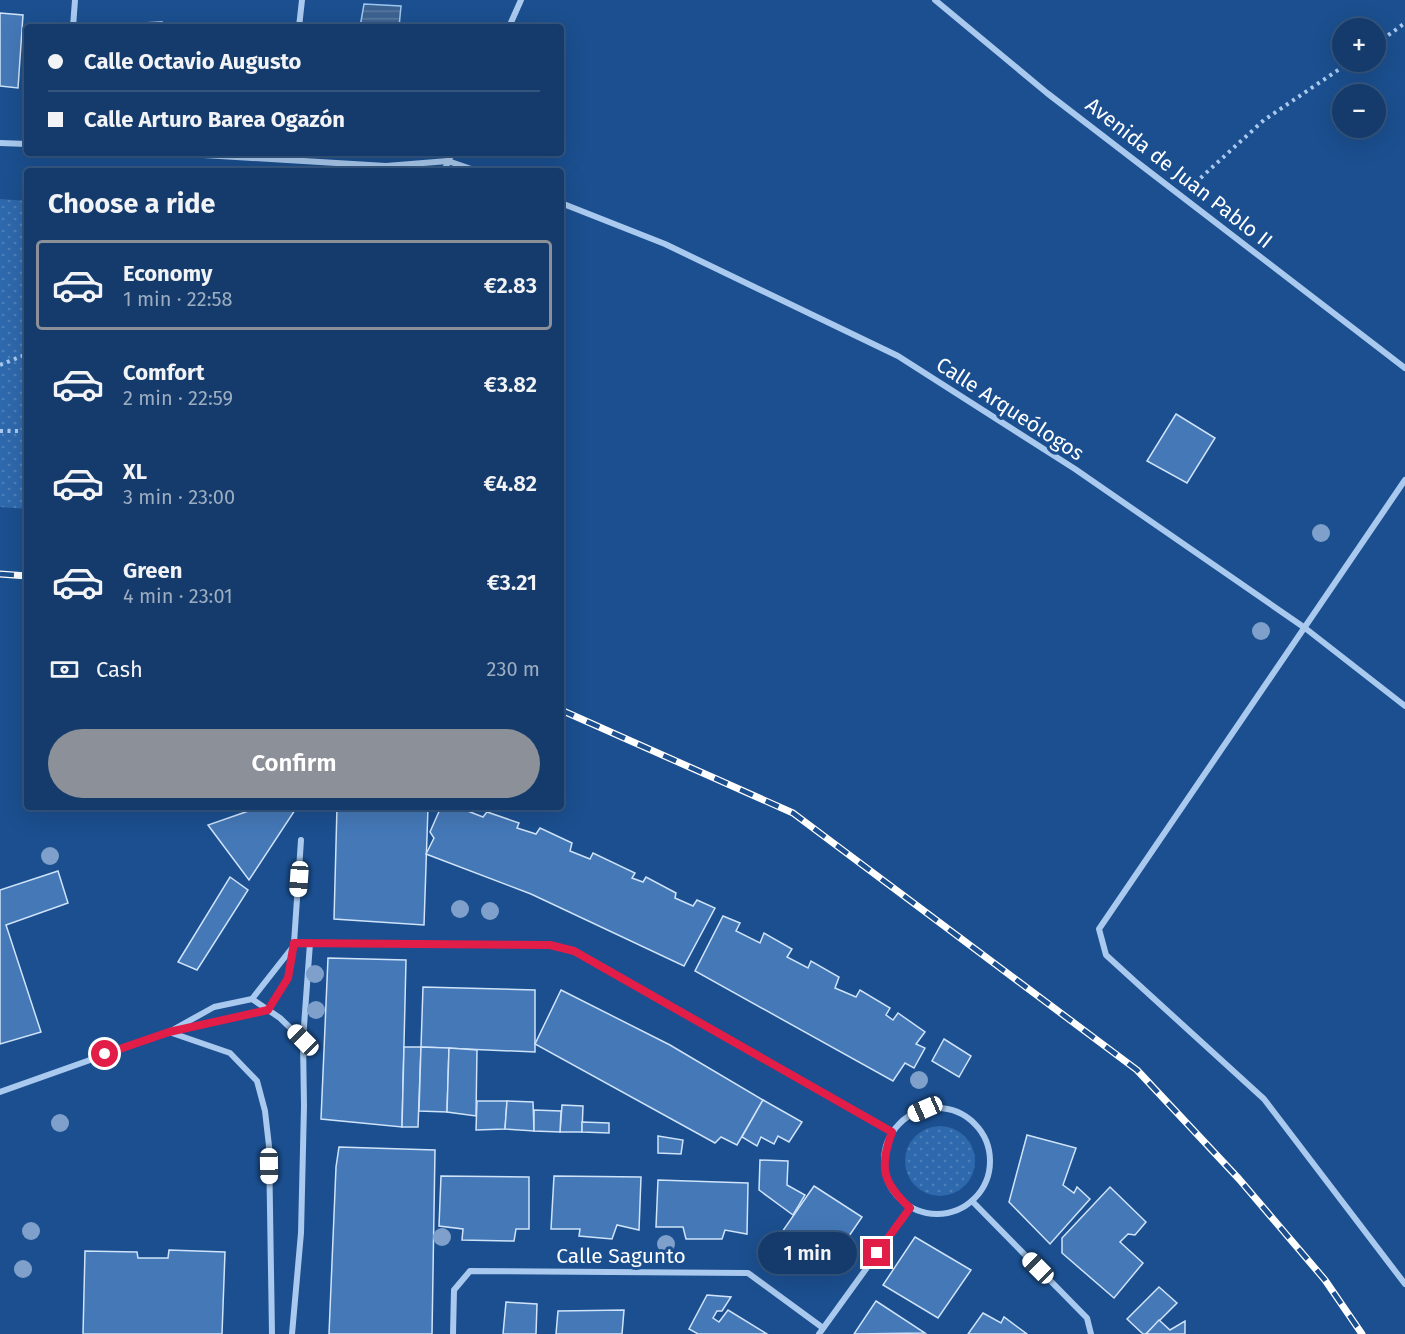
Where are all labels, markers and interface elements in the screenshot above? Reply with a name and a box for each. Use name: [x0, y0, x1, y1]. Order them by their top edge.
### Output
map controls: [1332, 18, 1386, 138]
button: +: [1332, 18, 1386, 72]
text: Calle Octavio Augusto: [84, 48, 301, 75]
button: −: [1332, 84, 1386, 138]
street label: Avenida de Juan Pablo II: [1080, 92, 1278, 254]
text: Calle Arturo Barea Ogazón: [84, 106, 345, 133]
text: Choose a ride: [48, 188, 215, 220]
icon: car: [51, 258, 105, 312]
text: Economy: [123, 260, 212, 287]
text: €2.83: [484, 272, 537, 299]
text: 1 min · 22:58: [123, 287, 233, 311]
street label: Calle Arqueólogos: [931, 352, 1089, 467]
icon: car: [51, 357, 105, 411]
text: Comfort: [123, 359, 204, 386]
text: €3.82: [484, 371, 537, 398]
text: 2 min · 22:59: [123, 386, 233, 410]
icon: car: [51, 456, 105, 510]
text: XL: [123, 458, 147, 485]
text: €4.82: [484, 470, 537, 497]
text: 3 min · 23:00: [123, 485, 235, 509]
icon: car: [51, 555, 105, 609]
text: Green: [123, 557, 182, 584]
text: €3.21: [487, 569, 537, 596]
text: 4 min · 23:01: [123, 584, 233, 608]
icon: cash: [48, 653, 81, 686]
text: Cash: [96, 656, 143, 683]
text: 230 m: [487, 657, 540, 681]
button: Confirm: [48, 729, 540, 798]
car: [289, 860, 309, 898]
car: [284, 1021, 322, 1059]
route start: [91, 1040, 118, 1067]
car: [905, 1093, 945, 1125]
car: [260, 1148, 278, 1184]
callout: 1 min: [757, 1232, 856, 1274]
route end: [863, 1239, 890, 1266]
text: 1 min: [783, 1241, 832, 1265]
street label: Calle Sagunto: [556, 1243, 686, 1269]
car: [1019, 1249, 1057, 1287]

